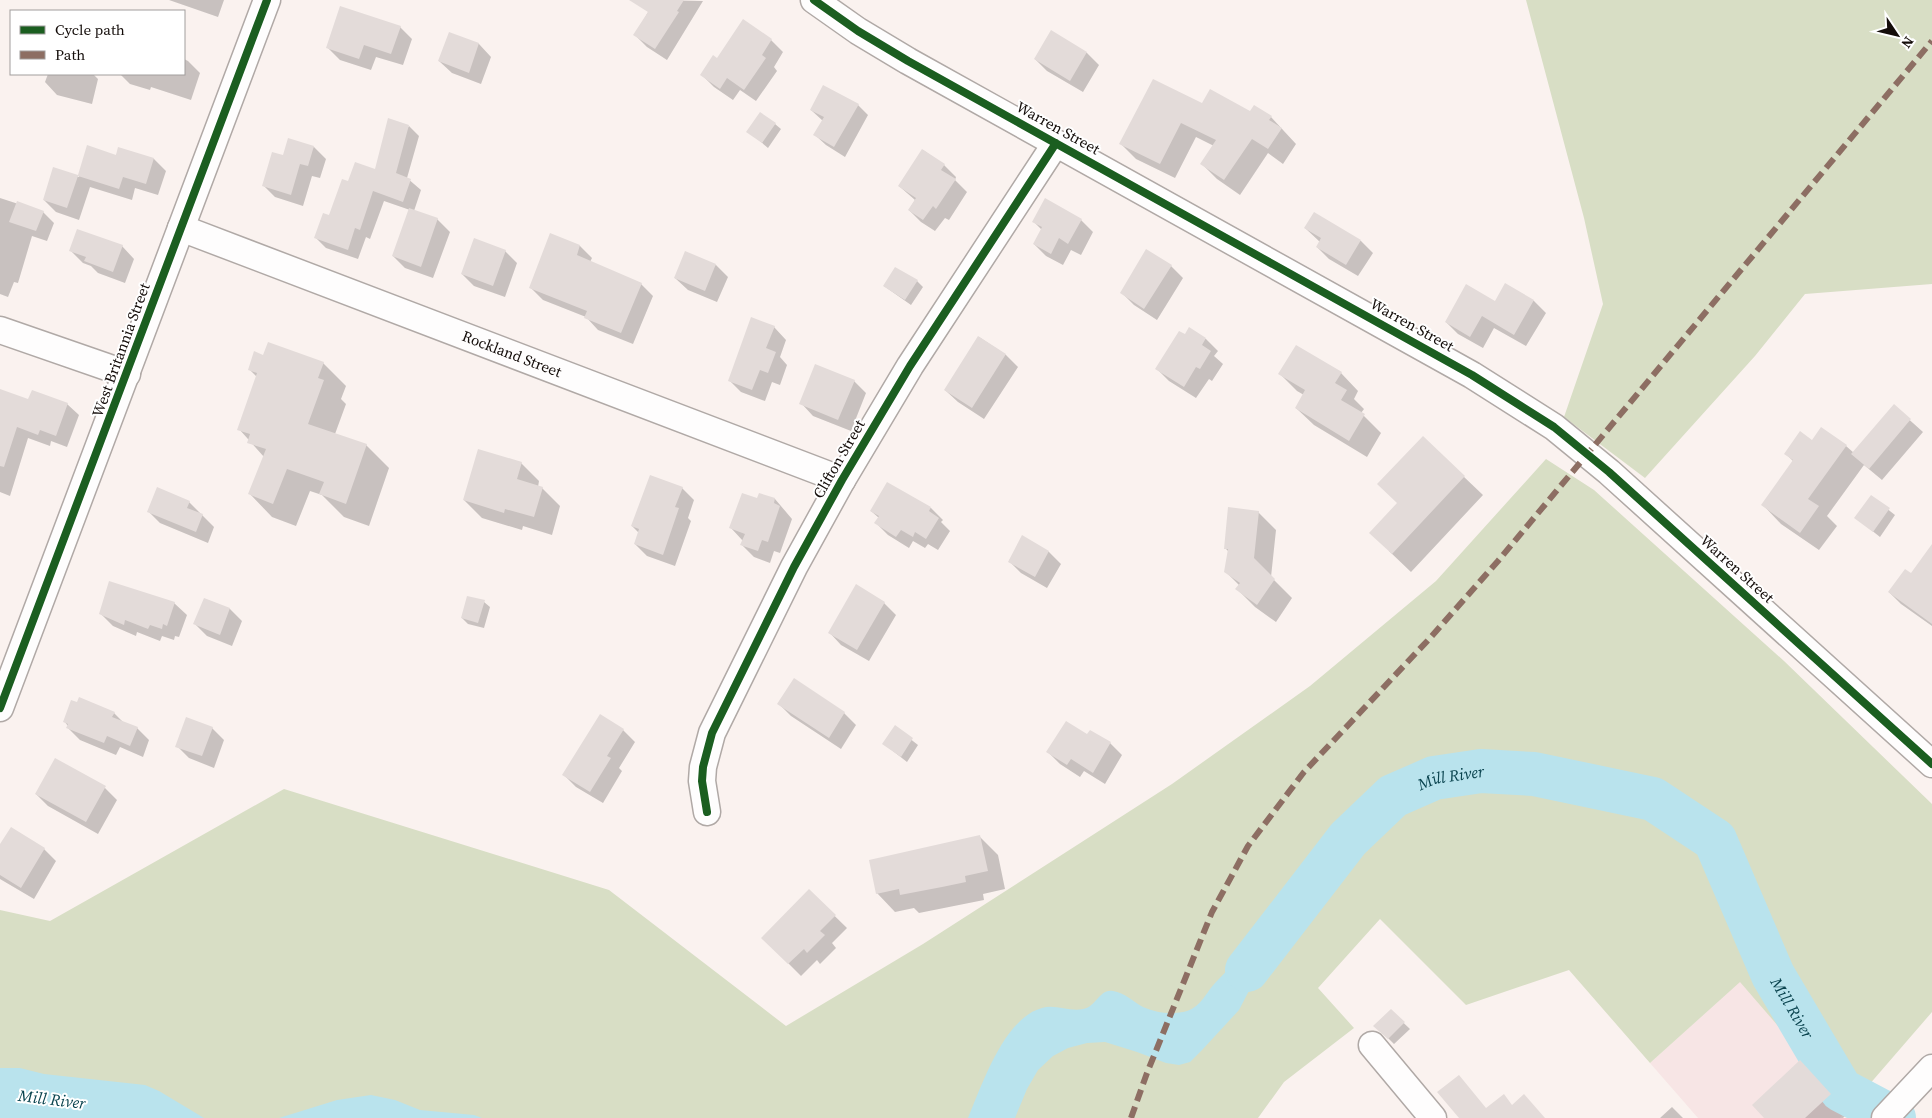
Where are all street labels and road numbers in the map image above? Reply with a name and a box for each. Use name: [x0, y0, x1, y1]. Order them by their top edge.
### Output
street label: Warren Street: [1013, 96, 1104, 159]
street label: West Britannia Street: [87, 280, 155, 420]
street label: Warren Street: [1367, 293, 1458, 356]
street label: Rockland Street: [459, 325, 565, 382]
street label: Clifton Street: [808, 415, 870, 502]
street label: Warren Street: [1696, 530, 1779, 607]

